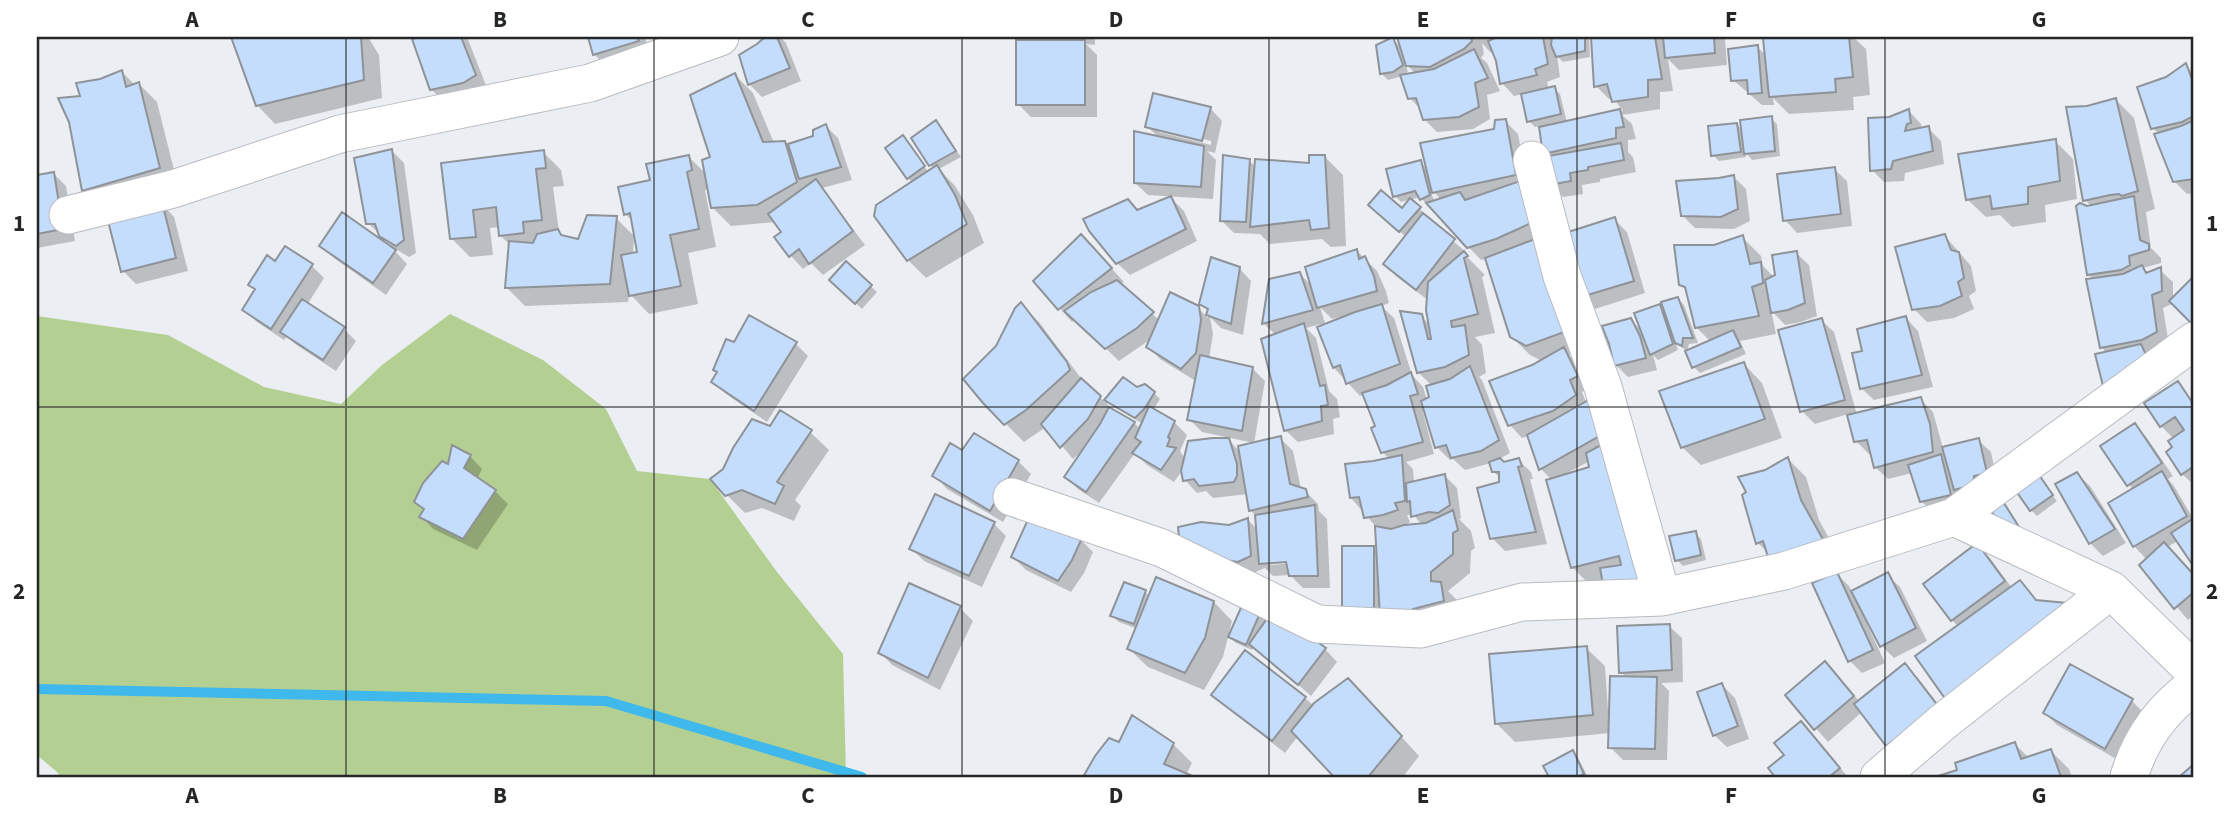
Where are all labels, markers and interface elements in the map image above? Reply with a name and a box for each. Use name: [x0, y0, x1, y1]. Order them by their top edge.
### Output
text: A: [184, 3, 199, 36]
text: B: [493, 3, 507, 36]
text: C: [801, 3, 815, 36]
text: D: [1109, 3, 1123, 36]
text: E: [1417, 3, 1429, 36]
text: F: [1725, 3, 1737, 36]
text: G: [2032, 3, 2046, 36]
text: 1: [13, 207, 25, 240]
text: 1: [2206, 207, 2218, 240]
text: 2: [13, 575, 25, 608]
text: 2: [2206, 575, 2218, 608]
text: A: [184, 779, 199, 812]
text: B: [493, 779, 507, 812]
text: C: [801, 779, 815, 812]
text: D: [1109, 779, 1123, 812]
text: E: [1417, 779, 1429, 812]
text: F: [1725, 779, 1737, 812]
text: G: [2032, 779, 2046, 812]

